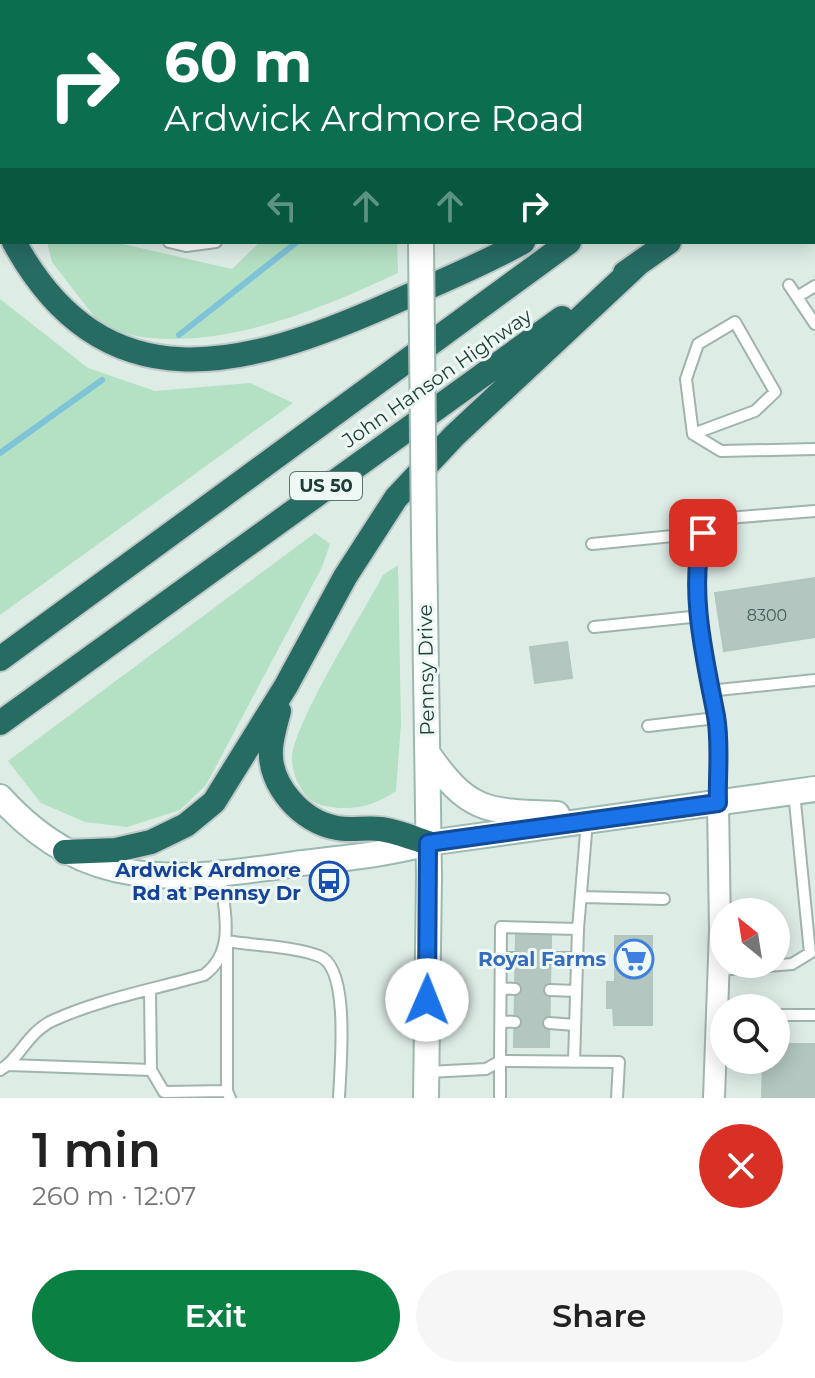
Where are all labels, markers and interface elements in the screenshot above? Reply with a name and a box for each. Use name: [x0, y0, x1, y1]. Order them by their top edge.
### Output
text: 60 m: [164, 28, 312, 96]
icon: right: [32, 32, 136, 136]
text: Ardwick Ardmore Road: [164, 96, 585, 140]
icon: left: [260, 184, 304, 228]
icon: ahead: [344, 184, 388, 228]
icon: ahead: [428, 184, 472, 228]
icon: right: [512, 184, 556, 228]
street label: John Hanson Highway: [337, 303, 536, 453]
road number: US 50: [290, 472, 362, 500]
pin: [669, 499, 737, 567]
icon: arrive: [681, 511, 725, 555]
street label: Pennsy Drive: [413, 604, 439, 736]
house number: 8300: [747, 606, 787, 625]
place label: Ardwick Ardmore Rd at Pennsy Dr: [114, 858, 301, 905]
bus stop icon: Ardwick Ardmore Rd at Pennsy Dr: [308, 860, 350, 902]
north arrow: [710, 898, 790, 978]
map controls: [710, 898, 790, 1074]
supermarket icon: Royal Farms: [613, 938, 655, 980]
place label: Royal Farms: [478, 947, 606, 971]
position arrow: [385, 958, 469, 1042]
button: search: [710, 994, 790, 1074]
text: 1 min: [32, 1121, 161, 1179]
button: close: [699, 1124, 783, 1208]
text: 260 m · 12:07: [32, 1180, 196, 1212]
button: Exit: [32, 1270, 400, 1362]
button: Share: [416, 1270, 783, 1362]

